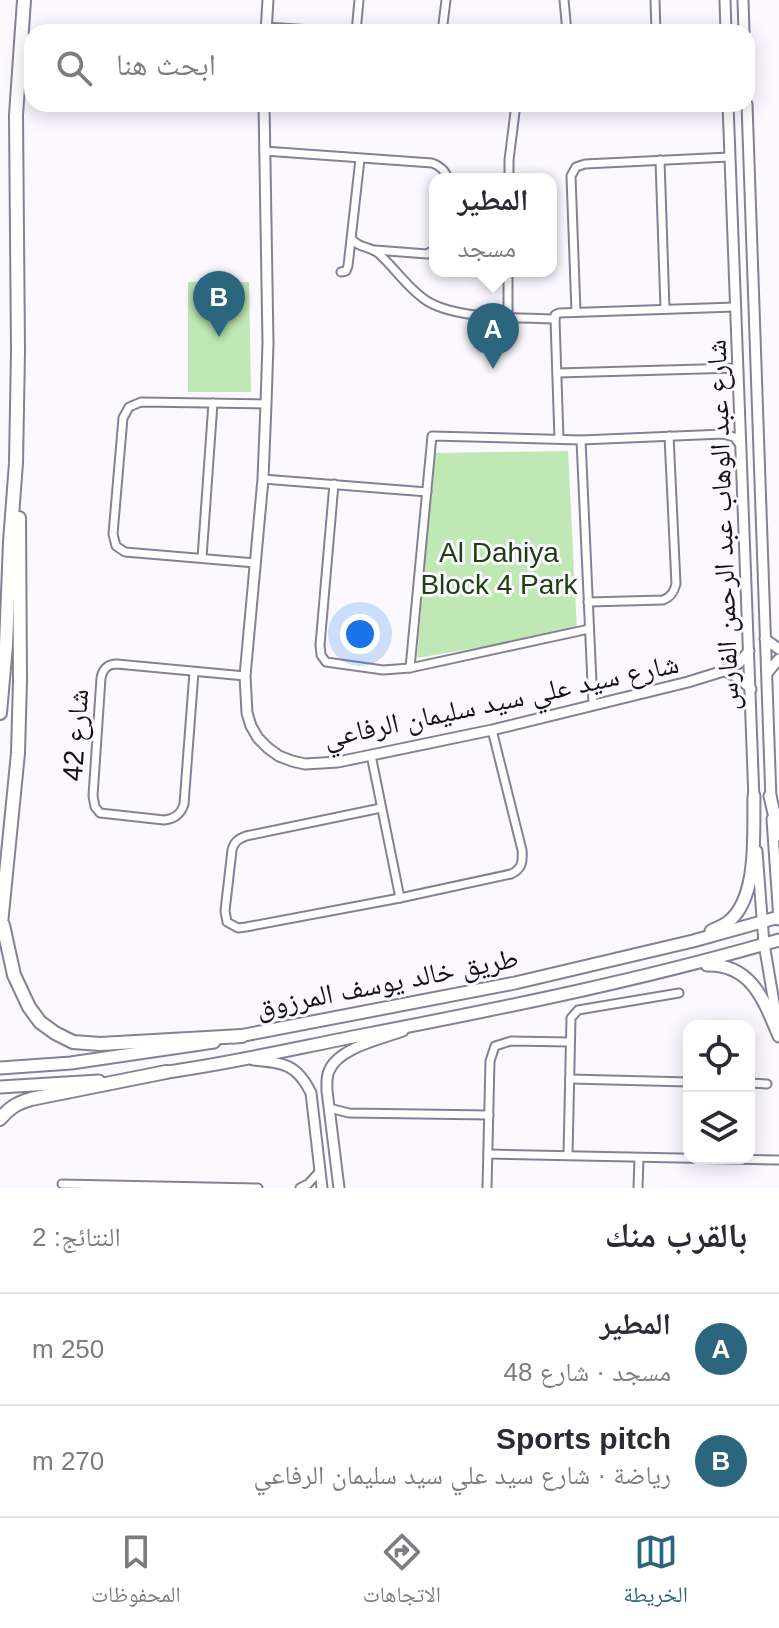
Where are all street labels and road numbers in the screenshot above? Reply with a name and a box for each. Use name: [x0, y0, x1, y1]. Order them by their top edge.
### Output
street label: شارع عبد الوهاب عبد الرحمن الفارس: [701, 339, 746, 711]
street label: شارع سيد علي سيد سليمان الرفاعي: [321, 648, 683, 760]
street label: شارع 42: [57, 688, 96, 782]
street label: طريق خالد يوسف المرزوق: [253, 942, 521, 1025]

